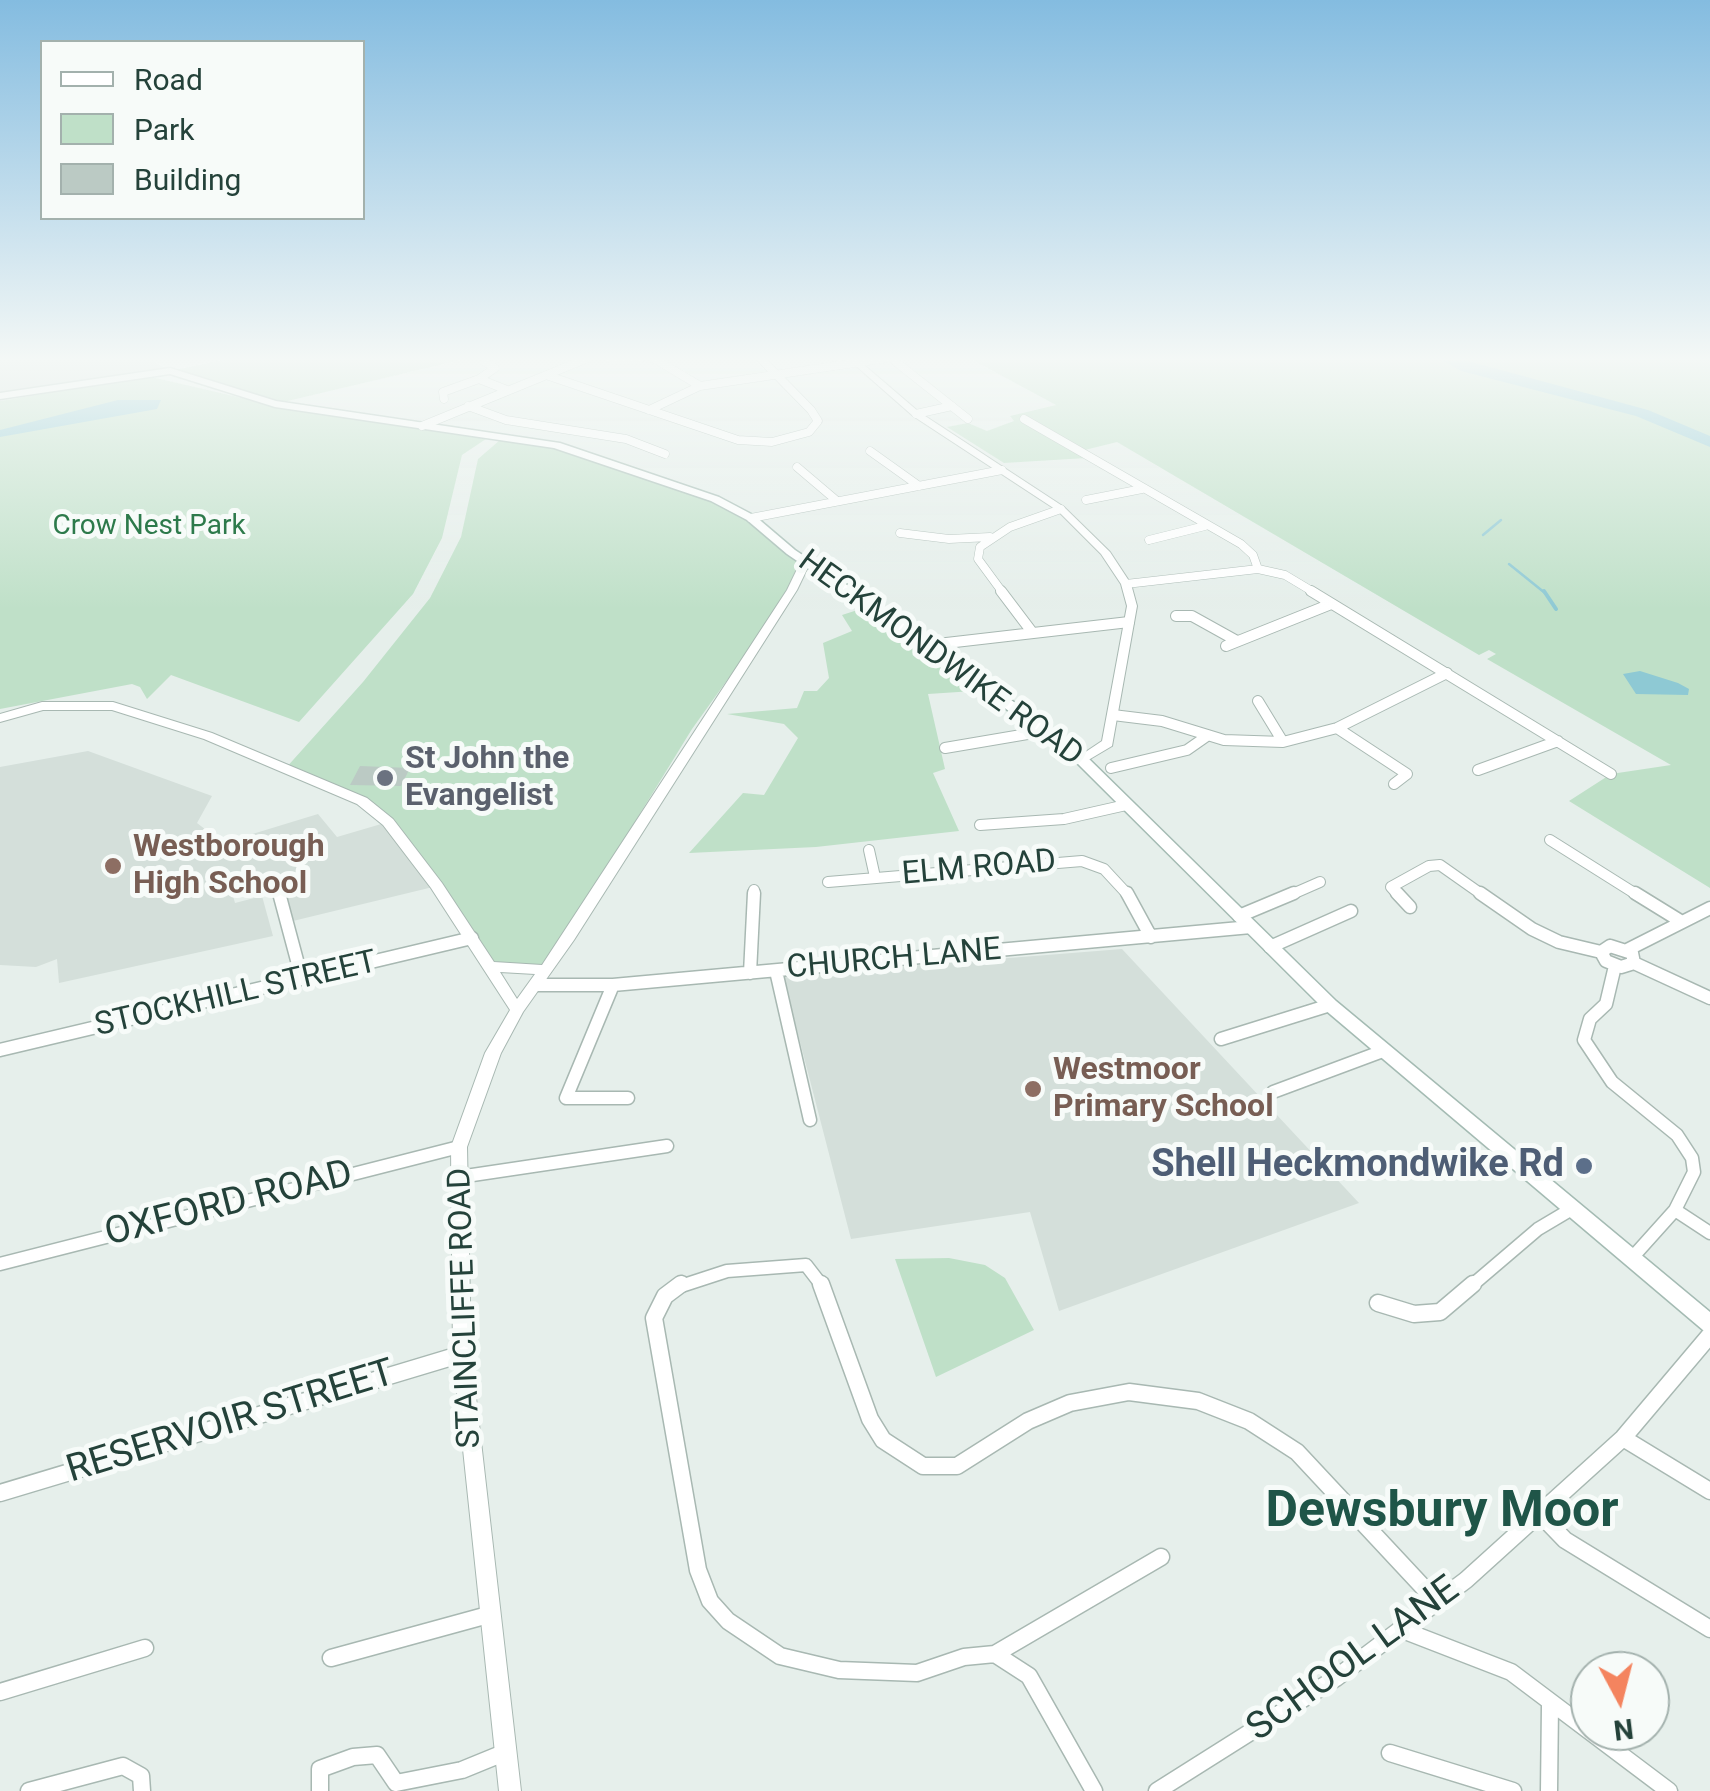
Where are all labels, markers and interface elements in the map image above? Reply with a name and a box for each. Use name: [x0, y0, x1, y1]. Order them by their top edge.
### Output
legend: [40, 40, 365, 220]
text: Road: [134, 62, 203, 97]
text: Park: [134, 112, 194, 147]
text: Building: [134, 162, 241, 197]
park label: Crow Nest Park: [52, 510, 246, 544]
street label: HECKMONDWIKE ROAD: [790, 543, 1090, 775]
place label: St John the Evangelist: [405, 741, 569, 816]
marker: St John the Evangelist: [374, 767, 396, 789]
place label: Westborough High School: [133, 829, 325, 904]
street label: ELM ROAD: [900, 843, 1058, 895]
marker: Westborough High School: [102, 855, 124, 877]
street label: CHURCH LANE: [785, 931, 1003, 989]
street label: STOCKHILL STREET: [91, 944, 381, 1046]
place label: Westmoor Primary School: [1053, 1052, 1274, 1127]
marker: Westmoor Primary School: [1022, 1078, 1044, 1100]
place label: Shell Heckmondwike Rd: [1151, 1143, 1564, 1189]
street label: OXFORD ROAD: [101, 1152, 357, 1258]
marker: Shell Heckmondwike Rd: [1573, 1155, 1595, 1177]
street label: STAINCLIFFE ROAD: [442, 1167, 490, 1449]
street label: RESERVOIR STREET: [62, 1351, 400, 1495]
district label: Dewsbury Moor: [1266, 1483, 1618, 1543]
street label: SCHOOL LANE: [1239, 1568, 1469, 1752]
north arrow: [1570, 1651, 1670, 1751]
text: N: [1612, 1712, 1635, 1747]

